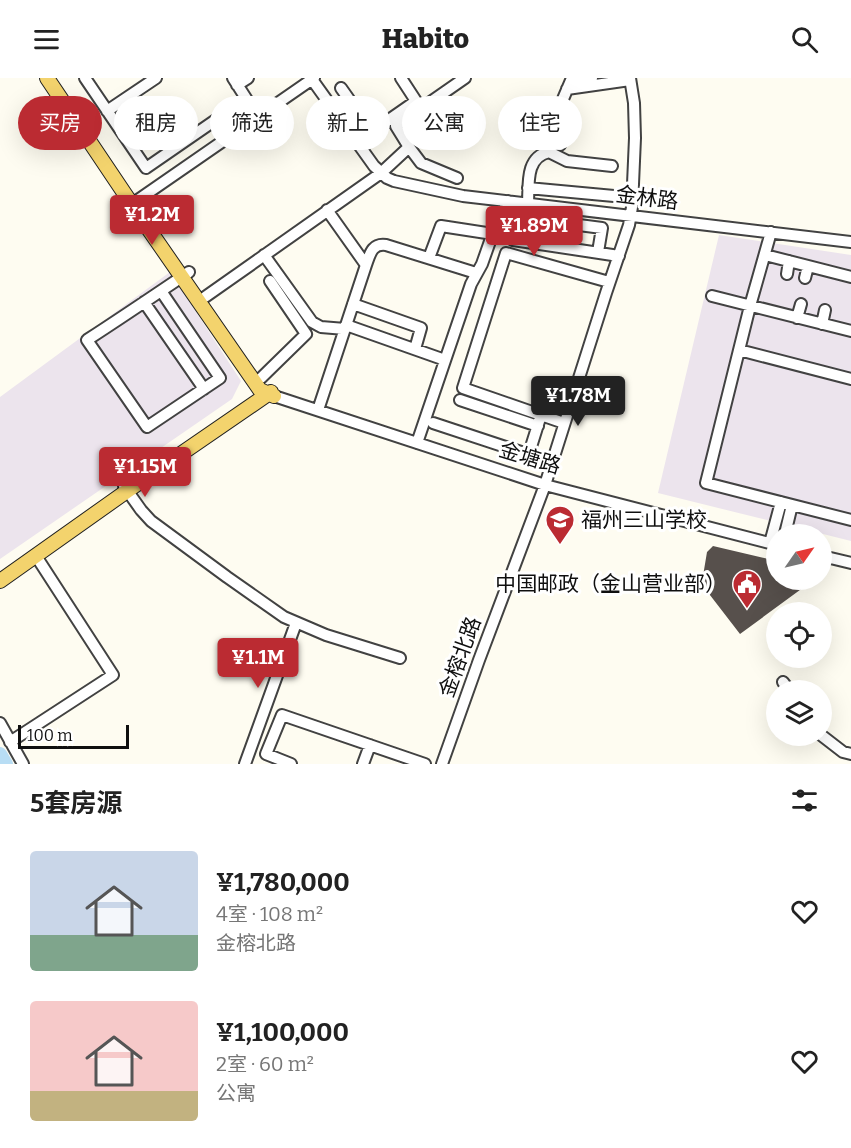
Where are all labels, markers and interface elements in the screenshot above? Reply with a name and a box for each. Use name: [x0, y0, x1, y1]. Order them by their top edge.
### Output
icon: menu: [30, 23, 63, 56]
text: Habito: [382, 23, 469, 55]
icon: search: [788, 23, 821, 56]
chip: 买房: [18, 96, 102, 150]
chip: 租房: [114, 96, 198, 150]
chip: 筛选: [210, 96, 294, 150]
chip: 新上: [306, 96, 390, 150]
chip: 公寓: [402, 96, 486, 150]
chip: 住宅: [498, 96, 582, 150]
street label: 金林路: [614, 181, 680, 215]
pin: ¥1.2M: [110, 195, 194, 246]
text: ¥1.2M: [124, 202, 180, 226]
pin: ¥1.89M: [485, 206, 583, 257]
text: ¥1.89M: [500, 213, 568, 237]
pin: ¥1.78M: [529, 376, 627, 427]
text: ¥1.78M: [545, 383, 611, 407]
street label: 金塘路: [496, 436, 564, 480]
pin: ¥1.15M: [96, 447, 194, 498]
text: ¥1.15M: [113, 454, 177, 478]
school or university icon: 福州三山学校: [544, 504, 576, 546]
place label: 福州三山学校: [581, 507, 707, 533]
north arrow: [766, 524, 832, 590]
map controls: [766, 524, 832, 746]
public building icon: 中国邮政（金山营业部）: [731, 568, 763, 610]
place label: 中国邮政（金山营业部）: [495, 571, 726, 597]
button: locate: [766, 602, 832, 668]
street label: 金榕北路: [433, 613, 487, 701]
pin: ¥1.1M: [216, 638, 300, 689]
text: ¥1.1M: [231, 645, 285, 669]
button: layers: [766, 680, 832, 746]
scale bar: [18, 722, 129, 750]
text: 100 m: [27, 726, 72, 745]
icon: filters: [788, 784, 821, 817]
text: 5套房源: [30, 788, 122, 819]
text: ¥1,780,000: [216, 867, 350, 898]
icon: home: [78, 875, 150, 947]
icon: heart: [788, 895, 821, 928]
text: 4室 · 108 m²: [216, 902, 323, 926]
text: 金榕北路: [216, 931, 296, 955]
text: ¥1,100,000: [216, 1017, 349, 1048]
icon: home: [78, 1025, 150, 1097]
icon: heart: [788, 1045, 821, 1078]
text: 2室 · 60 m²: [216, 1052, 314, 1076]
text: 公寓: [216, 1081, 256, 1105]

